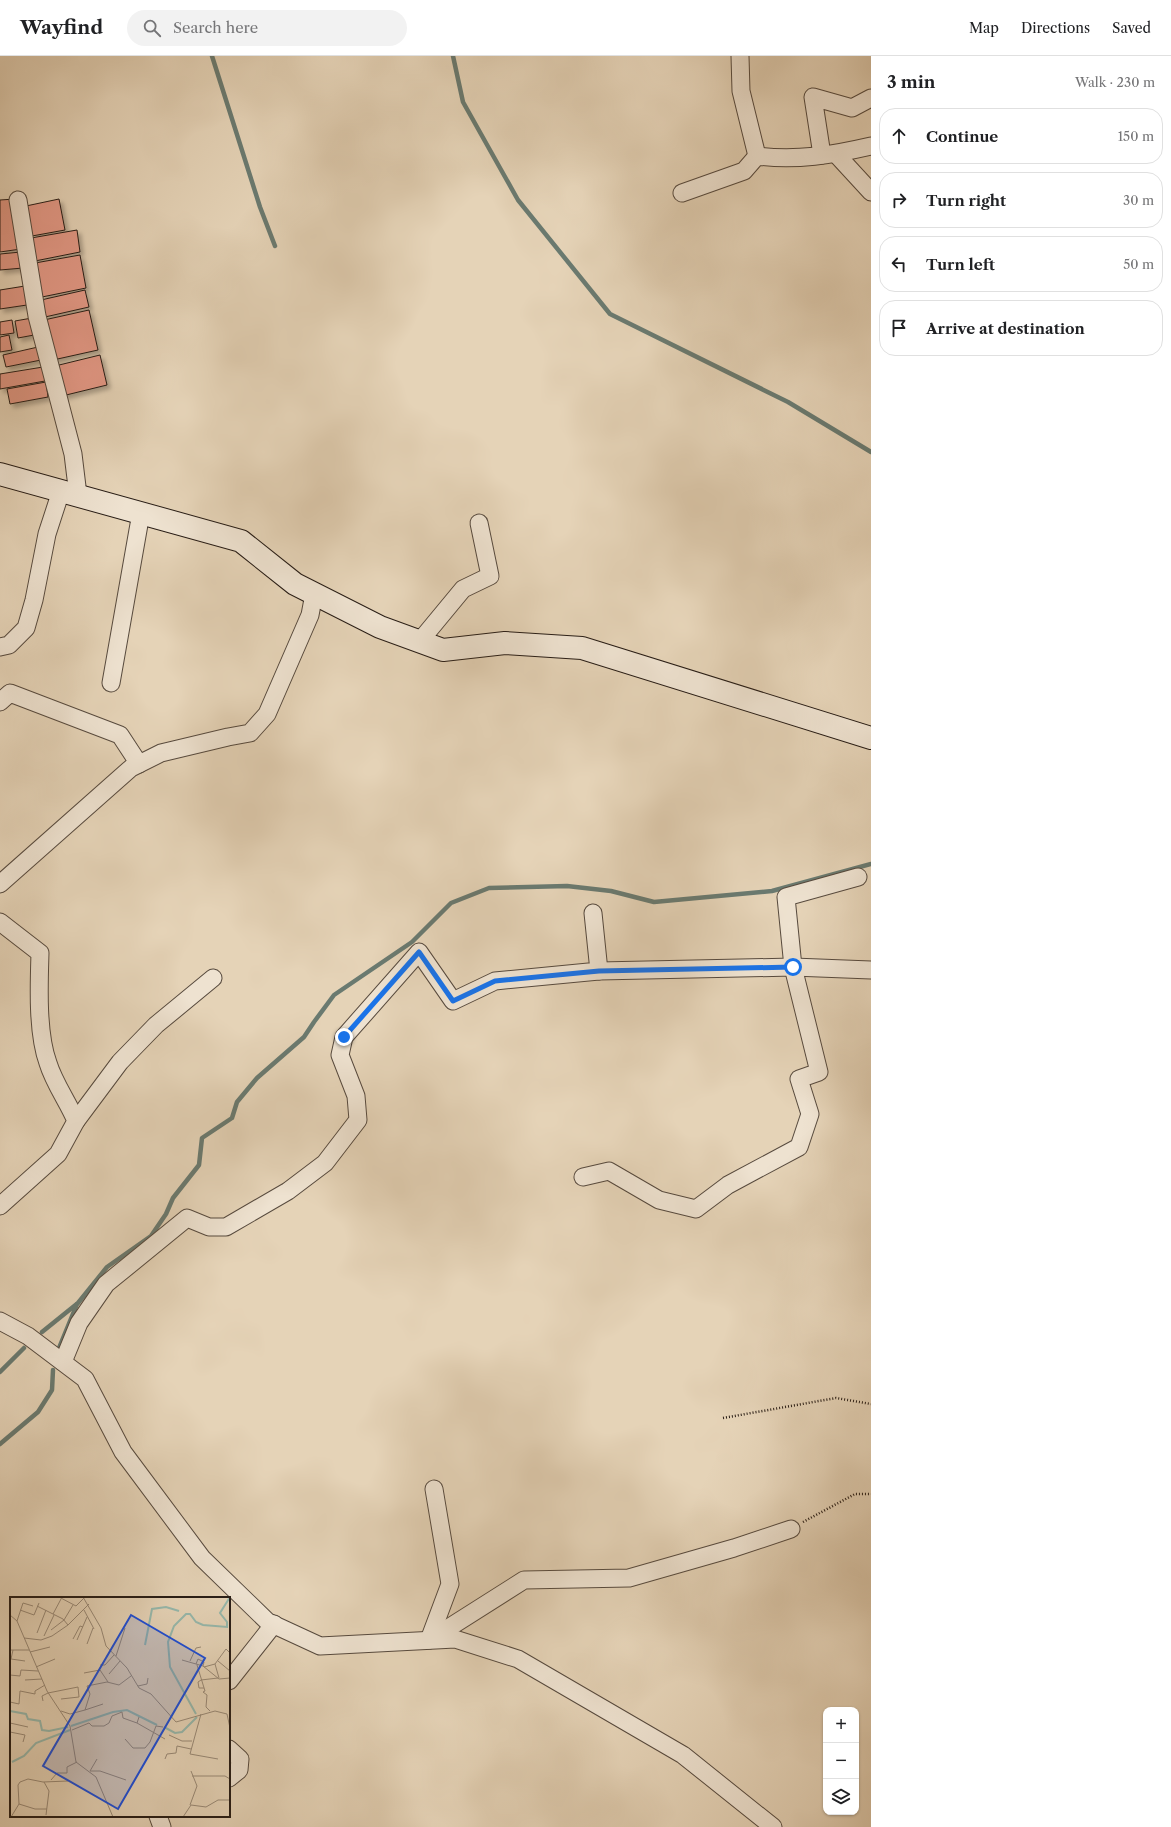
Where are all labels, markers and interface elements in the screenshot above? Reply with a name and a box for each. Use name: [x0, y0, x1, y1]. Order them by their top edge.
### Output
search box: [127, 10, 407, 46]
text: Wayfind: [20, 16, 103, 39]
icon: search: [141, 17, 163, 39]
text: Search here: [173, 18, 258, 37]
text: Map: [969, 19, 999, 37]
text: Directions: [1021, 19, 1090, 37]
text: Saved: [1112, 19, 1151, 37]
text: 3 min: [887, 72, 936, 92]
text: Walk · 230 m: [1075, 74, 1155, 90]
icon: ahead: [888, 125, 910, 147]
text: Continue: [926, 127, 998, 146]
text: 150 m: [1118, 128, 1154, 144]
icon: right: [888, 189, 910, 211]
text: Turn right: [926, 191, 1006, 210]
text: 30 m: [1123, 192, 1154, 208]
icon: left: [888, 253, 910, 275]
text: Turn left: [926, 255, 995, 274]
text: 50 m: [1123, 256, 1154, 272]
icon: arrive: [888, 317, 910, 339]
text: Arrive at destination: [926, 319, 1085, 338]
route start: [784, 958, 802, 976]
route end: [335, 1028, 353, 1046]
inset map: [10, 1597, 230, 1817]
map controls: [823, 1707, 859, 1815]
button: +: [823, 1707, 859, 1743]
button: −: [823, 1743, 859, 1779]
button: layers: [823, 1779, 859, 1815]

